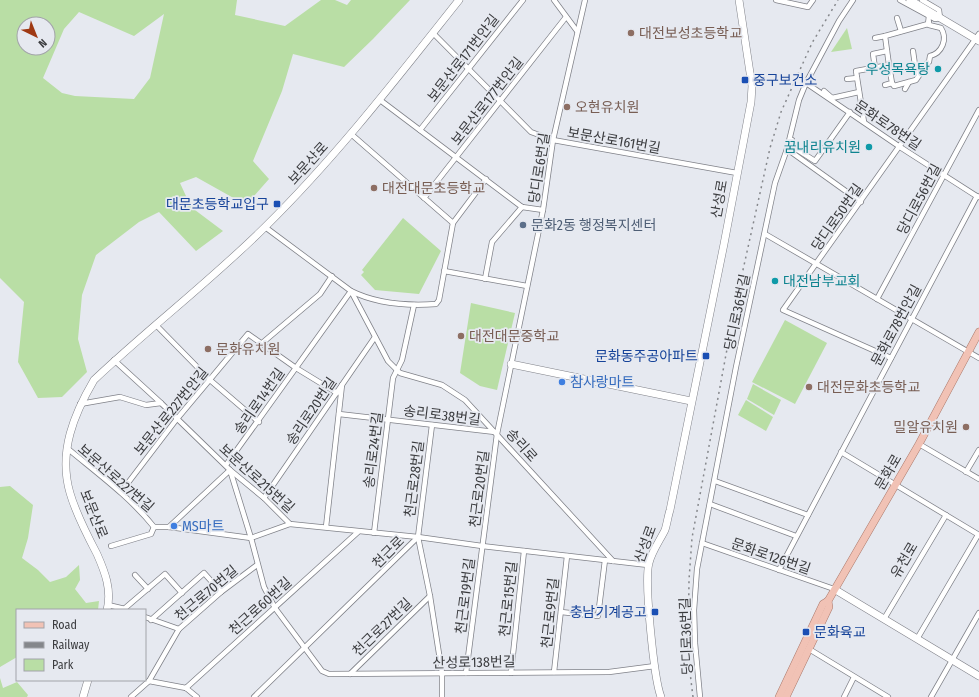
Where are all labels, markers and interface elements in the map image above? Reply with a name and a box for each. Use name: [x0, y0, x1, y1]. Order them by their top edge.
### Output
street label: 보문산로171번안길: [424, 11, 503, 106]
north arrow: [16, 16, 56, 56]
place label: 대전보성초등학교: [639, 25, 742, 42]
marker: 대전보성초등학교: [626, 28, 636, 38]
text: N: [36, 36, 49, 50]
street label: 보문산로177번안길: [448, 54, 527, 149]
place label: 우성목욕탕: [866, 61, 930, 78]
marker: 우성목욕탕: [933, 64, 943, 74]
place label: 중구보건소: [753, 72, 818, 89]
marker: 중구보건소: [740, 75, 750, 85]
street label: 문화로78번길: [851, 97, 924, 154]
place label: 오현유치원: [575, 99, 639, 116]
marker: 오현유치원: [562, 102, 572, 112]
street label: 보문산로161번길: [566, 124, 662, 157]
street label: 당디로6번길: [526, 132, 553, 205]
street label: 보문산로: [285, 138, 332, 188]
place label: 꿈내리유치원: [784, 139, 861, 156]
marker: 꿈내리유치원: [864, 142, 874, 152]
street label: 당디로56번길: [894, 161, 945, 238]
street label: 산성로: [708, 178, 731, 220]
place label: 대전대문초등학교: [382, 180, 485, 197]
street label: 당디로50번길: [808, 180, 867, 254]
marker: 대전대문초등학교: [369, 183, 379, 193]
place label: 대문초등학교입구: [166, 196, 269, 213]
marker: 대문초등학교입구: [272, 199, 282, 209]
place label: 문화2동 행정복지센터: [531, 217, 656, 234]
marker: 문화2동 행정복지센터: [518, 220, 528, 230]
street label: 당디로36번길: [721, 272, 754, 352]
place label: 대전남부교회: [783, 273, 860, 290]
marker: 대전남부교회: [770, 276, 780, 286]
street label: 문화로78번안길: [868, 282, 925, 369]
place label: 대전대문중학교: [469, 328, 559, 345]
marker: 대전대문중학교: [456, 331, 466, 341]
place label: 문화유치원: [216, 341, 280, 358]
marker: 문화유치원: [203, 344, 213, 354]
place label: 문화동주공아파트: [595, 348, 698, 365]
marker: 문화동주공아파트: [701, 351, 711, 361]
street label: 보문산로227번안길: [131, 364, 212, 459]
street label: 송리로14번길: [230, 365, 288, 438]
street label: 송리로20번길: [283, 374, 340, 448]
place label: 참사랑마트: [570, 374, 635, 391]
marker: 참사랑마트: [557, 377, 567, 387]
place label: 대전문화초등학교: [817, 379, 920, 396]
marker: 대전문화초등학교: [804, 382, 814, 392]
street label: 송리로38번길: [402, 402, 482, 429]
street label: 송리로24번길: [360, 411, 387, 489]
place label: 밀알유치원: [894, 419, 958, 436]
marker: 밀알유치원: [961, 422, 971, 432]
street label: 송리로: [502, 425, 541, 465]
street label: 보문산로227번길: [75, 440, 157, 516]
street label: 보문산로215번길: [216, 440, 298, 516]
street label: 천근로28번길: [401, 440, 428, 519]
street label: 천근로20번길: [466, 449, 493, 529]
street label: 문화로: [871, 451, 906, 493]
street label: 보문산로: [77, 487, 111, 541]
place label: MS마트: [182, 518, 225, 535]
marker: MS마트: [169, 521, 179, 531]
street label: 산성로: [631, 523, 660, 565]
street label: 천근로: [369, 533, 408, 572]
street label: 문화로126번길: [729, 535, 813, 578]
street label: 유천로: [887, 539, 922, 581]
street label: 천근로19번길: [452, 557, 479, 635]
street label: 천근로15번길: [496, 560, 521, 638]
street label: 천근로70번길: [171, 562, 241, 625]
street label: 천근로60번길: [225, 574, 295, 639]
street label: 천근로9번길: [538, 577, 563, 649]
street label: 천근로27번길: [349, 595, 416, 660]
street label: 당디로36번길: [677, 597, 696, 675]
place label: 충남기계공고: [570, 604, 647, 621]
marker: 충남기계공고: [650, 607, 660, 617]
legend: [16, 609, 146, 681]
text: Road: [52, 618, 77, 632]
place label: 문화육교: [814, 624, 866, 641]
marker: 문화육교: [801, 627, 811, 637]
text: Railway: [52, 638, 90, 652]
street label: 산성로138번길: [432, 653, 516, 672]
text: Park: [52, 658, 74, 672]

